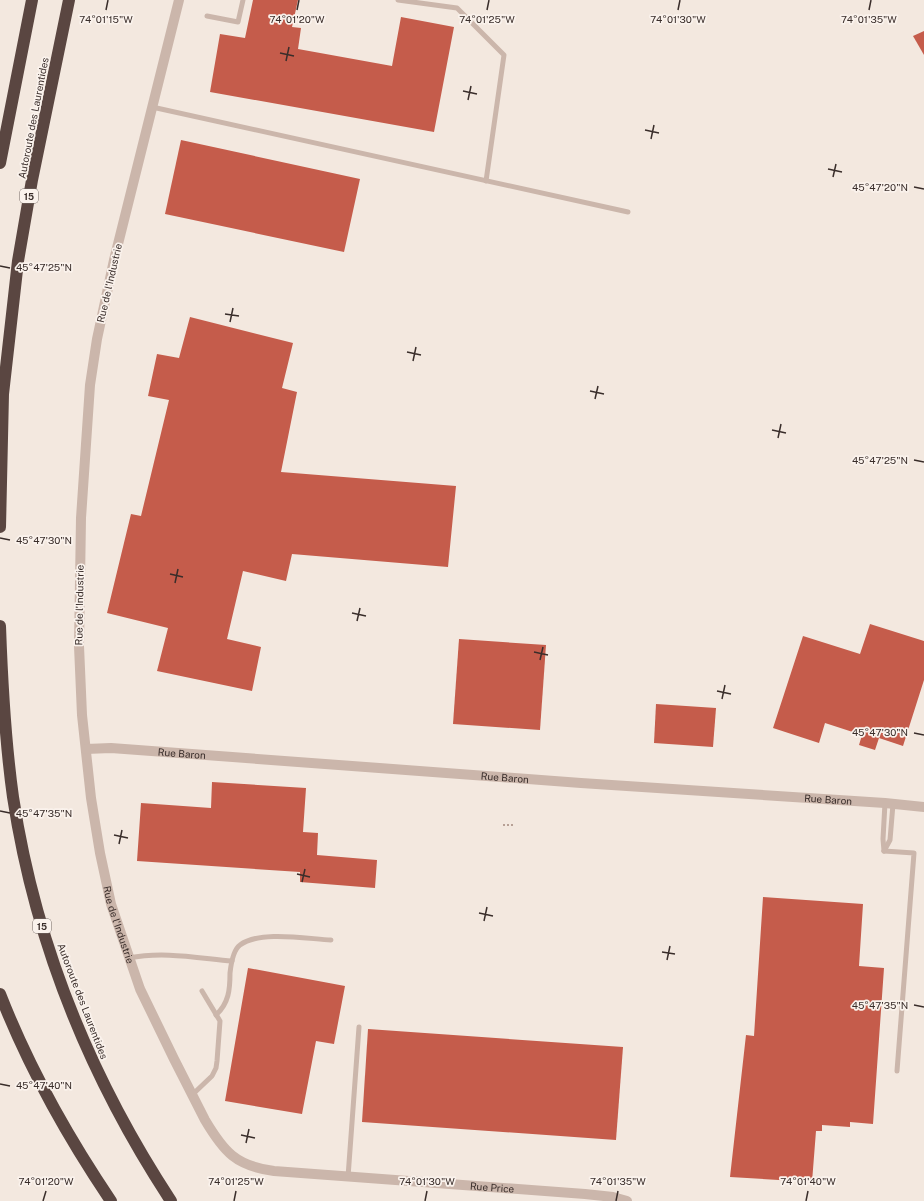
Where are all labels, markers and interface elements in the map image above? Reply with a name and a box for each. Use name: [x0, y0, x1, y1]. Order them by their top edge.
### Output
text: 74°01'15"W: [79, 13, 133, 25]
text: 74°01'20"W: [269, 13, 325, 25]
text: 74°01'25"W: [459, 13, 515, 25]
text: 74°01'30"W: [650, 13, 706, 25]
text: 74°01'35"W: [841, 13, 897, 25]
street label: Autoroute des Laurentides: [15, 56, 51, 180]
text: 45°47'20"N: [852, 181, 908, 193]
road number: 15: [20, 189, 38, 203]
street label: Rue de l'Industrie: [94, 242, 124, 324]
text: 45°47'25"N: [16, 261, 72, 273]
text: 45°47'25"N: [852, 454, 908, 466]
text: 45°47'30"N: [16, 534, 72, 546]
street label: Rue de l'Industrie: [72, 564, 86, 645]
text: 45°47'30"N: [852, 726, 908, 738]
street label: Rue Baron: [157, 746, 206, 761]
street label: Rue Baron: [480, 770, 530, 785]
street label: Rue Baron: [804, 792, 853, 807]
text: 45°47'35"N: [16, 807, 72, 819]
street label: Rue de l'Industrie: [101, 885, 137, 965]
road number: 15: [33, 919, 51, 933]
street label: Autoroute des Laurentides: [55, 941, 111, 1061]
text: 45°47'35"N: [852, 999, 908, 1011]
text: 45°47'40"N: [16, 1079, 72, 1091]
text: 74°01'20"W: [18, 1175, 74, 1187]
text: 74°01'25"W: [208, 1175, 264, 1187]
text: 74°01'30"W: [399, 1175, 455, 1187]
text: 74°01'35"W: [590, 1175, 646, 1187]
text: 74°01'40"W: [780, 1175, 836, 1187]
street label: Rue Price: [470, 1180, 515, 1195]

